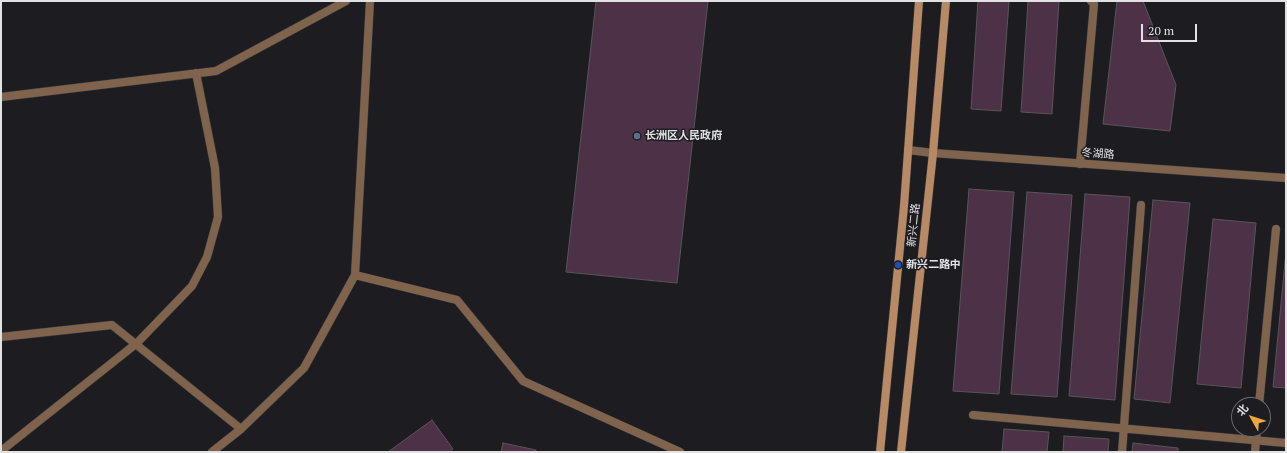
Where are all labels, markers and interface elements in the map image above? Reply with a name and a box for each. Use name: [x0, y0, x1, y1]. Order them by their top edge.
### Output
scale bar: [1143, 16, 1199, 42]
text: 20 m: [1148, 23, 1174, 38]
place label: 长洲区人民政府: [645, 129, 722, 143]
marker: 长洲区人民政府: [632, 131, 642, 141]
street label: 冬湖路: [1081, 146, 1115, 162]
street label: 新兴二路: [905, 202, 923, 248]
place label: 新兴二路中: [906, 258, 961, 272]
marker: 新兴二路中: [893, 260, 903, 270]
north arrow: [1231, 397, 1271, 437]
text: 北: [1234, 401, 1251, 419]

